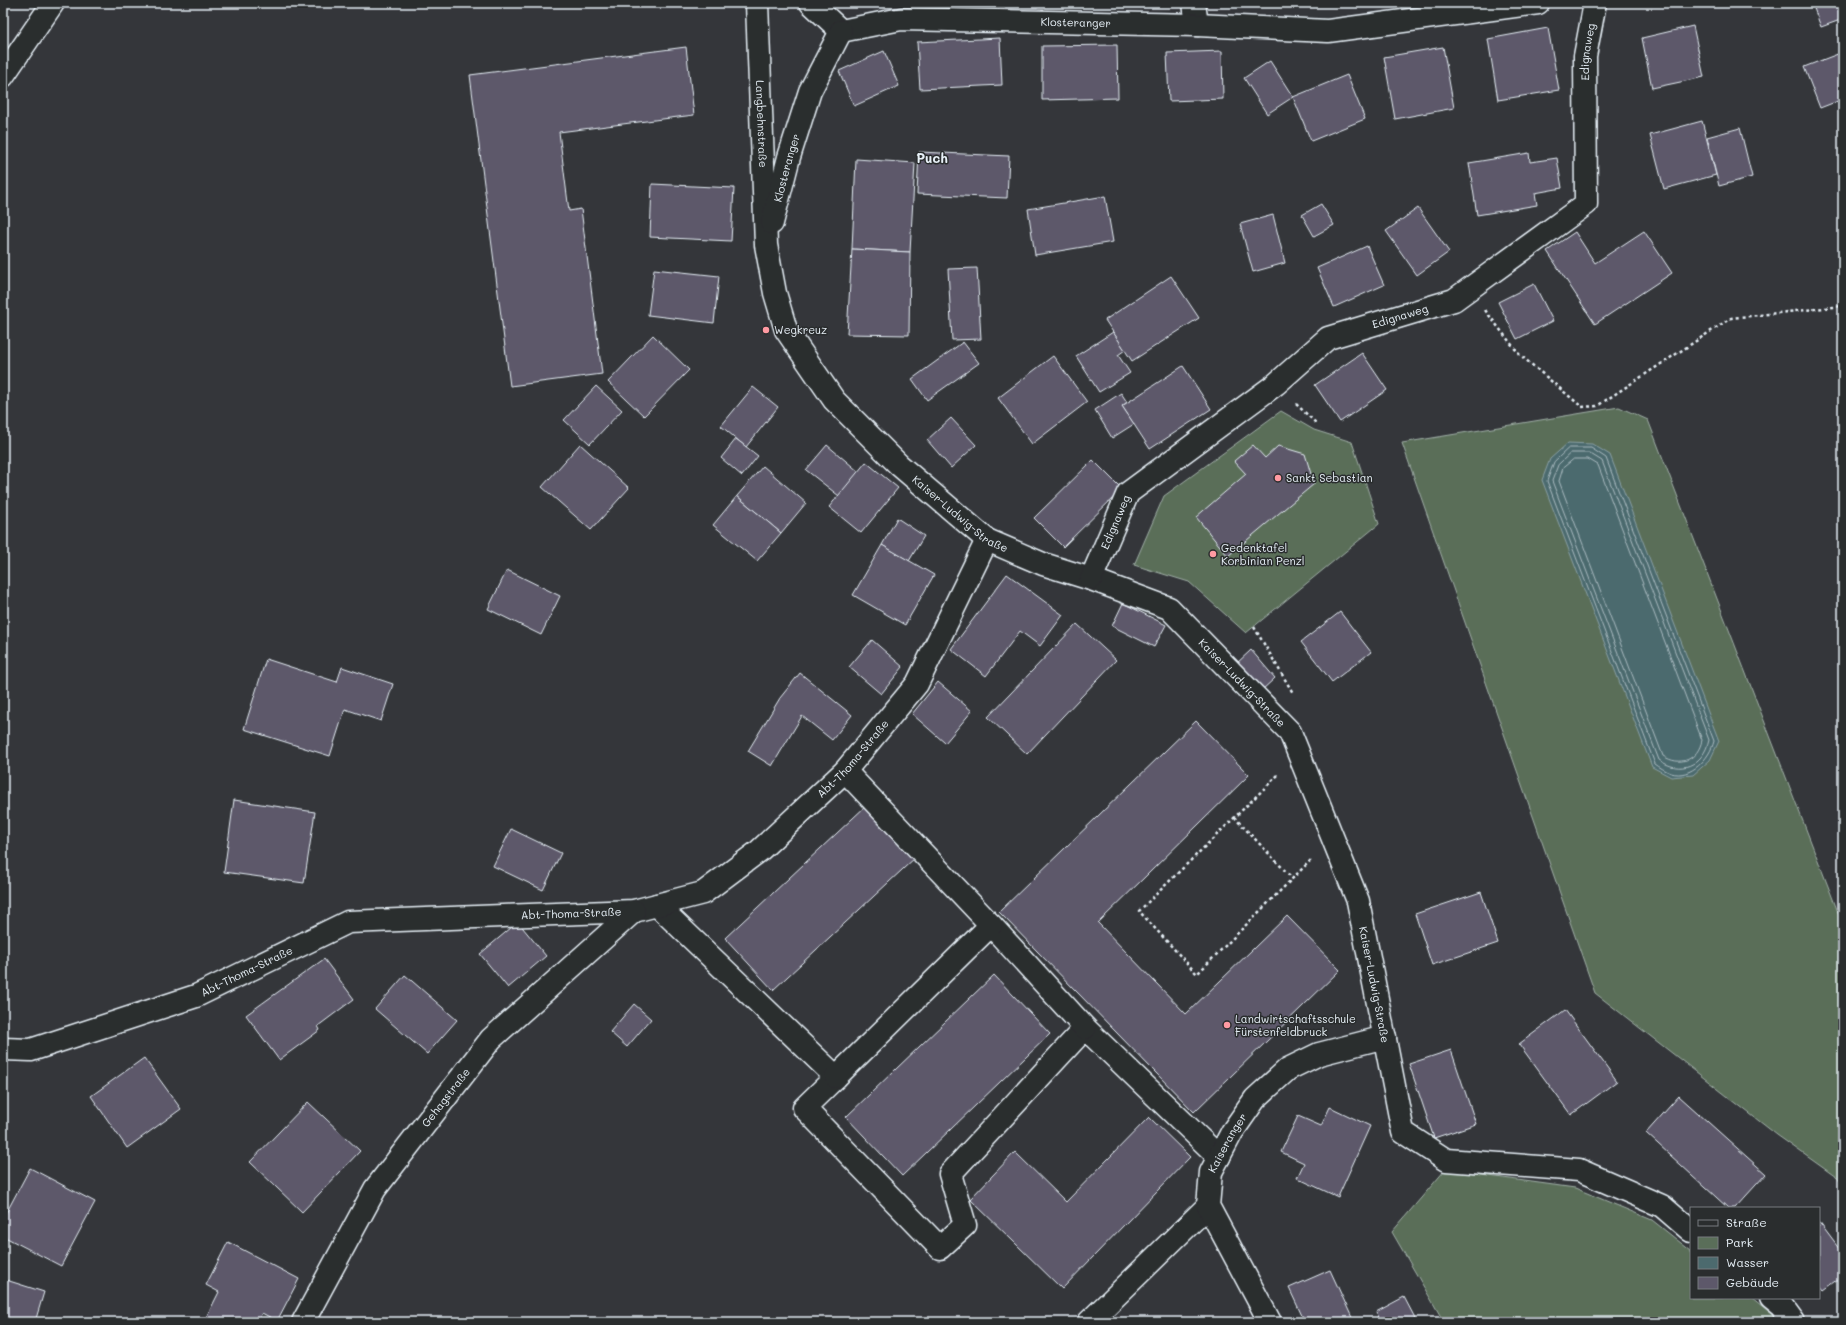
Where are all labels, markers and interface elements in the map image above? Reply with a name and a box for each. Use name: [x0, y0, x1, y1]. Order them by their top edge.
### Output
street label: Klosteranger: [1041, 14, 1111, 30]
street label: Edignaweg: [1577, 22, 1598, 81]
street label: Langbehnstraße: [753, 80, 771, 168]
street label: Klosteranger: [770, 132, 803, 204]
district label: Puch: [916, 149, 948, 166]
street label: Edignaweg: [1370, 300, 1430, 331]
place label: Wegkreuz: [774, 322, 827, 337]
marker: Wegkreuz: [761, 325, 771, 335]
place label: Sankt Sebastian: [1286, 470, 1373, 485]
street label: Kaiser-Ludwig-Straße: [909, 472, 1011, 555]
marker: Sankt Sebastian: [1273, 473, 1283, 483]
street label: Edignaweg: [1097, 492, 1133, 551]
place label: Gedenktafel Korbinian Penzl: [1221, 540, 1305, 568]
marker: Gedenktafel Korbinian Penzl: [1208, 549, 1218, 559]
street label: Kaiser-Ludwig-Straße: [1196, 635, 1289, 730]
street label: Abt-Thoma-Straße: [813, 716, 892, 801]
street label: Abt-Thoma-Straße: [521, 903, 622, 922]
street label: Kaiser-Ludwig-Straße: [1356, 925, 1393, 1044]
street label: Abt-Thoma-Straße: [198, 942, 295, 1000]
place label: Landwirtschaftsschule Fürstenfeldbruck: [1235, 1011, 1356, 1039]
marker: Landwirtschaftsschule Fürstenfeldbruck: [1222, 1020, 1232, 1030]
street label: Gehagstraße: [418, 1064, 473, 1130]
street label: Kaiseranger: [1204, 1110, 1250, 1175]
legend: [1690, 1207, 1820, 1299]
text: Straße: [1726, 1214, 1767, 1230]
text: Park: [1726, 1234, 1753, 1250]
text: Wasser: [1726, 1254, 1769, 1270]
text: Gebäude: [1726, 1274, 1779, 1290]

